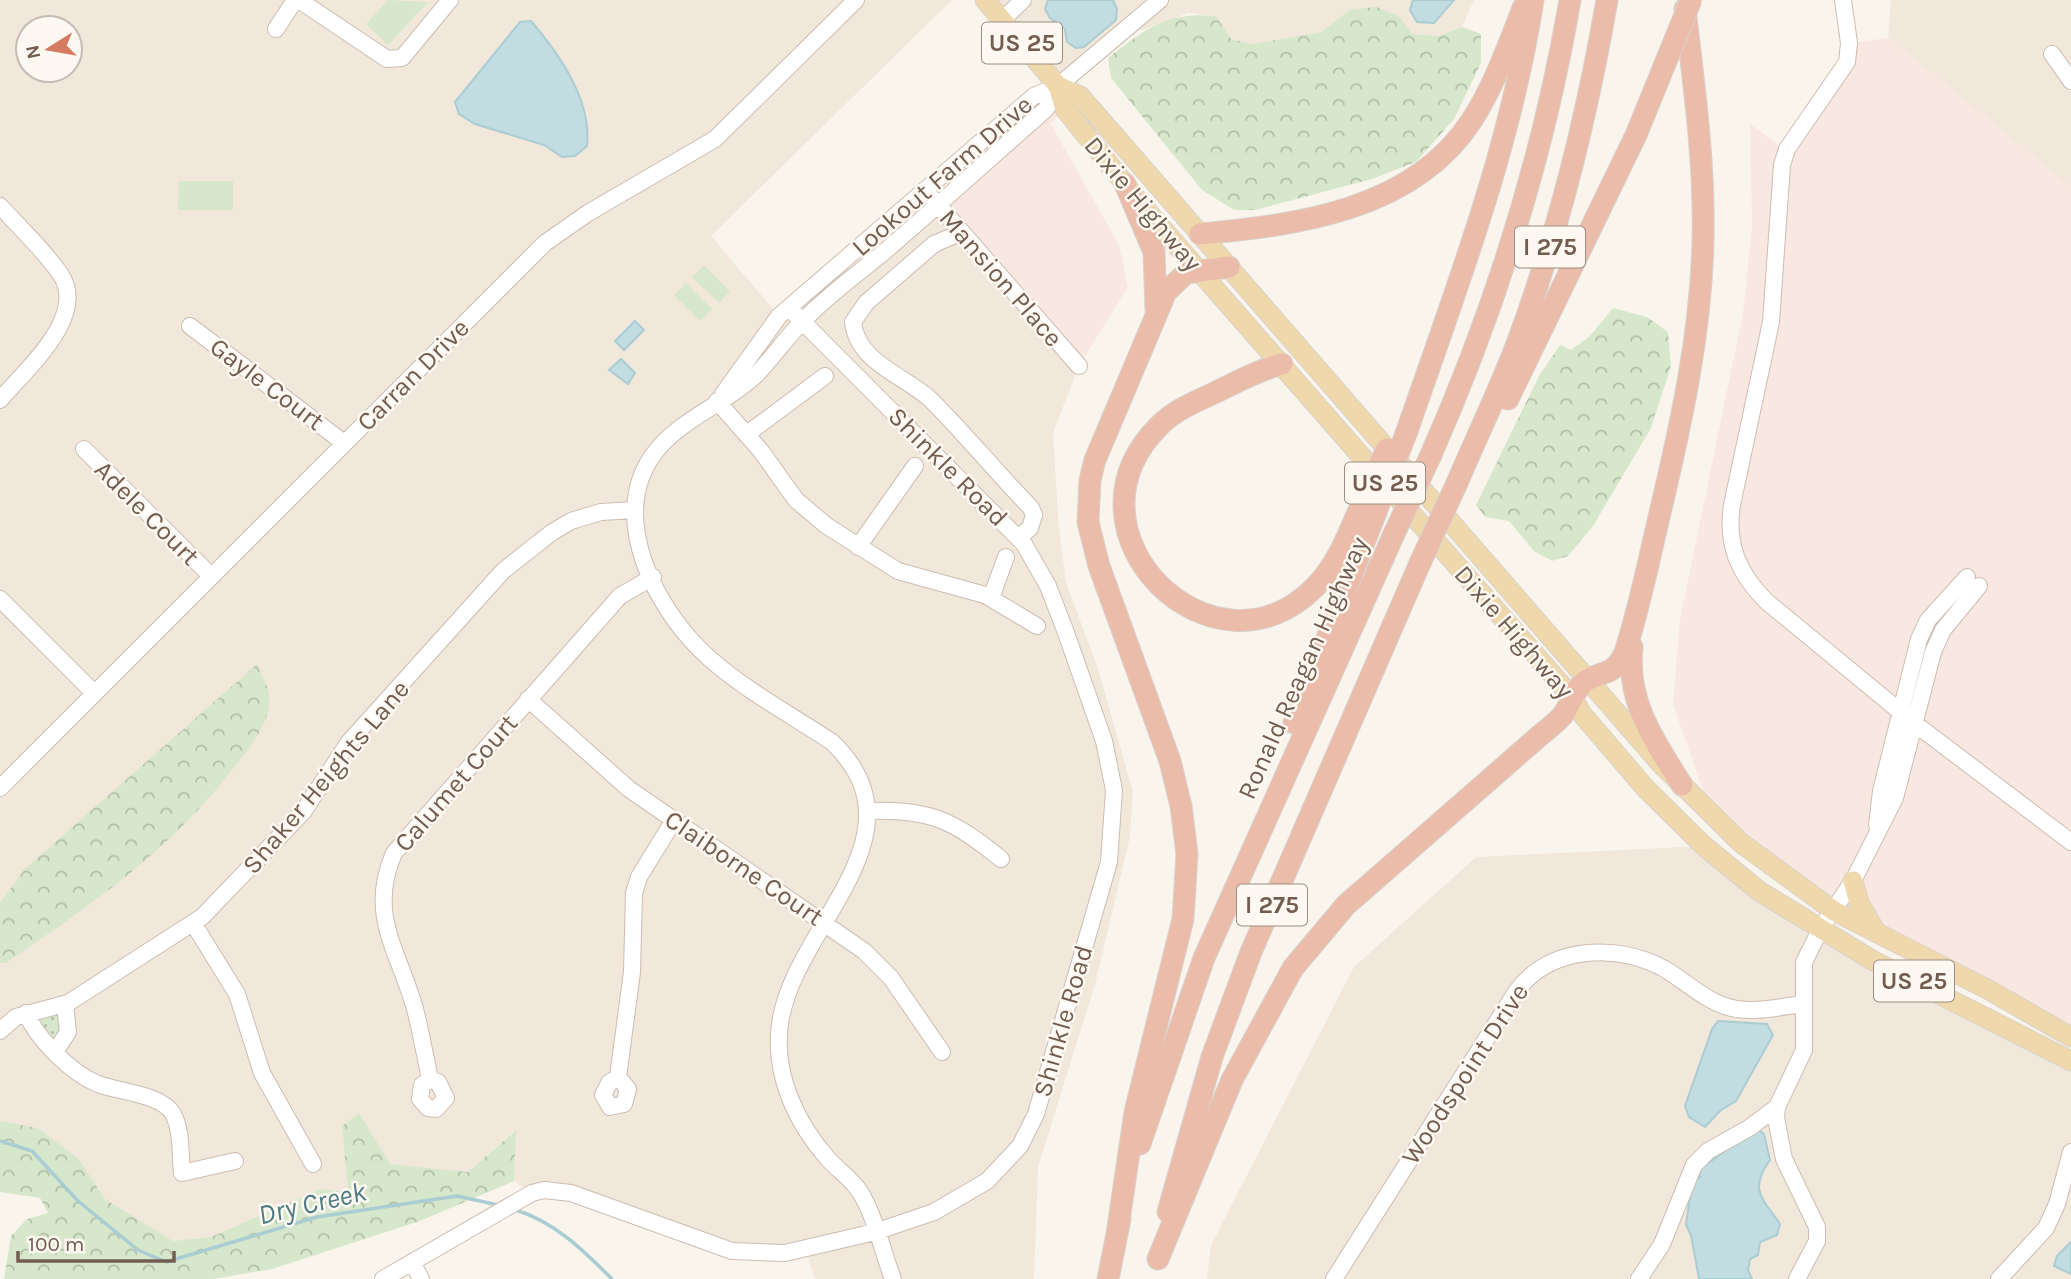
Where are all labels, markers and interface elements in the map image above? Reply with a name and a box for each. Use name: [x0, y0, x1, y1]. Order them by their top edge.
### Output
north arrow: [14, 14, 84, 84]
road number: US 25: [982, 23, 1062, 64]
text: N: [21, 43, 45, 61]
street label: Lookout Farm Drive: [845, 89, 1039, 263]
street label: Dixie Highway: [1078, 130, 1208, 278]
street label: Mansion Place: [933, 203, 1069, 353]
road number: I 275: [1515, 226, 1585, 268]
street label: Carran Drive: [350, 312, 476, 438]
street label: Gayle Court: [204, 331, 330, 437]
street label: Shinkle Road: [882, 401, 1014, 533]
street label: Adele Court: [88, 454, 206, 572]
road number: US 25: [1345, 462, 1425, 504]
street label: Ronald Reagan Highway: [1231, 532, 1375, 804]
street label: Dixie Highway: [1448, 559, 1580, 705]
street label: Shaker Heights Lane: [236, 674, 416, 880]
street label: Calumet Court: [388, 708, 524, 858]
street label: Claiborne Court: [659, 804, 829, 933]
road number: I 275: [1237, 884, 1307, 925]
street label: Shinkle Road: [1027, 942, 1099, 1100]
road number: US 25: [1874, 960, 1954, 1001]
street label: Woodspoint Drive: [1395, 978, 1535, 1170]
water label: Dry Creek: [255, 1174, 370, 1231]
scale bar: [18, 1220, 173, 1264]
text: 100 m: [28, 1232, 85, 1256]

